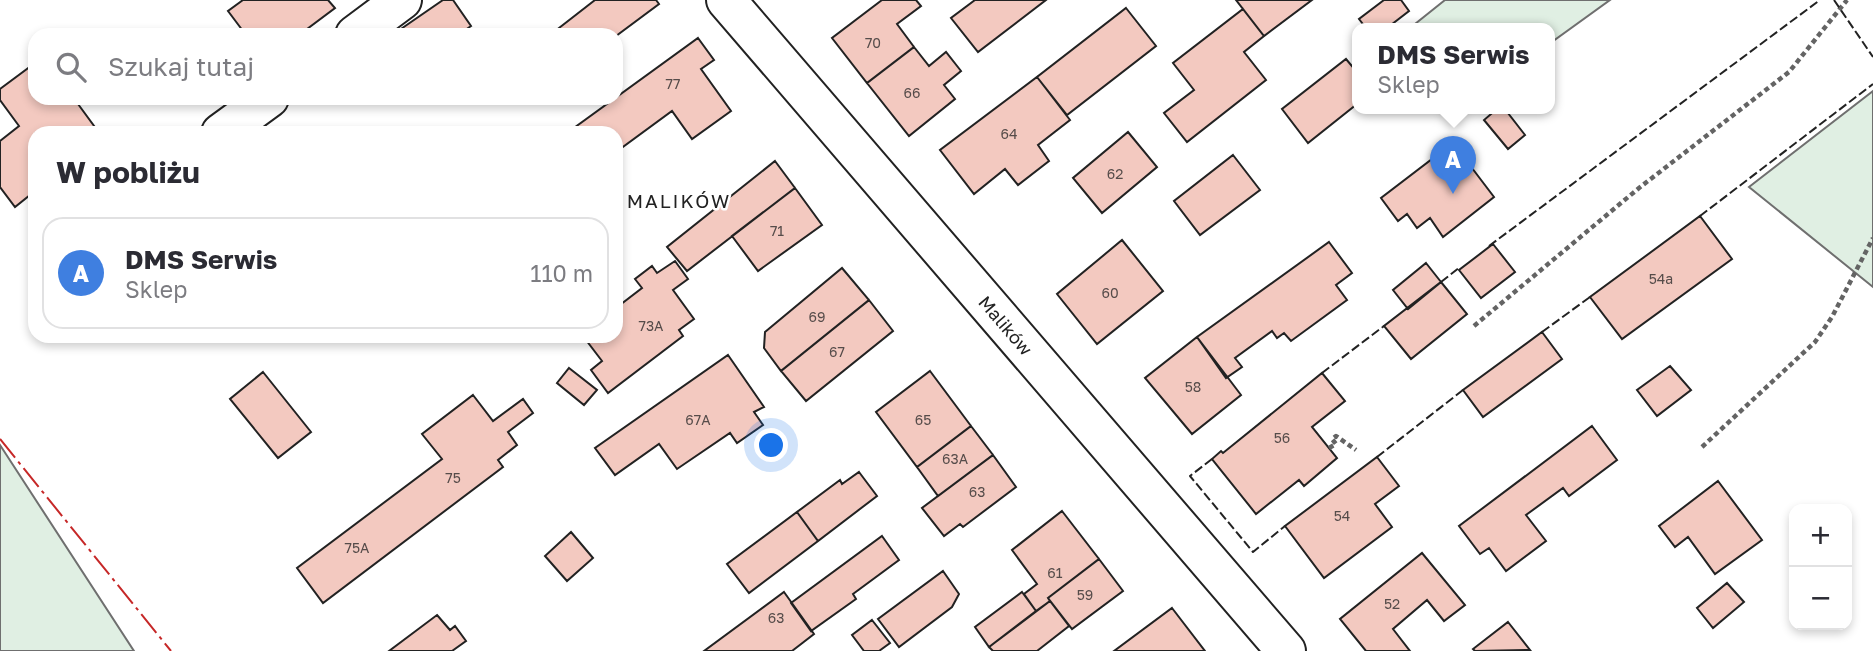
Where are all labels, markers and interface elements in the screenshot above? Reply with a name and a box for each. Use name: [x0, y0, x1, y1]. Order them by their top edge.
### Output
popup: [1352, 23, 1555, 114]
search box: [28, 28, 623, 105]
house number: 70: [865, 34, 881, 51]
text: DMS Serwis: [1377, 39, 1530, 70]
icon: search: [52, 48, 90, 86]
text: Szukaj tutaj: [108, 51, 254, 82]
text: Sklep: [1377, 70, 1440, 98]
house number: 77: [666, 75, 680, 92]
house number: 66: [904, 84, 920, 101]
house number: 64: [1000, 125, 1018, 142]
pin: A: [1430, 136, 1476, 194]
text: W pobliżu: [56, 154, 200, 190]
house number: 62: [1107, 165, 1123, 182]
district label: MALIKÓW: [627, 189, 731, 212]
house number: 71: [770, 222, 784, 239]
text: DMS Serwis: [125, 244, 277, 275]
text: A: [73, 259, 89, 287]
text: 110 m: [530, 259, 593, 287]
house number: 54a: [1649, 270, 1673, 287]
text: Sklep: [125, 275, 187, 303]
house number: 60: [1101, 284, 1119, 301]
street label: Malików: [974, 291, 1038, 360]
house number: 69: [809, 308, 825, 325]
house number: 73A: [639, 317, 664, 334]
house number: 67: [829, 343, 845, 360]
house number: 58: [1185, 378, 1201, 395]
house number: 67A: [685, 411, 711, 428]
house number: 65: [915, 411, 931, 428]
your location: [754, 428, 788, 462]
house number: 56: [1274, 429, 1290, 446]
house number: 63A: [942, 450, 969, 467]
house number: 75: [445, 469, 461, 486]
house number: 63: [969, 483, 985, 500]
map controls: [1789, 504, 1852, 630]
button: +: [1789, 504, 1852, 567]
house number: 54: [1334, 507, 1350, 524]
house number: 75A: [345, 539, 370, 556]
house number: 61: [1047, 564, 1063, 581]
button: −: [1789, 567, 1852, 630]
house number: 59: [1077, 586, 1093, 603]
house number: 52: [1384, 595, 1400, 612]
house number: 63: [768, 609, 784, 626]

